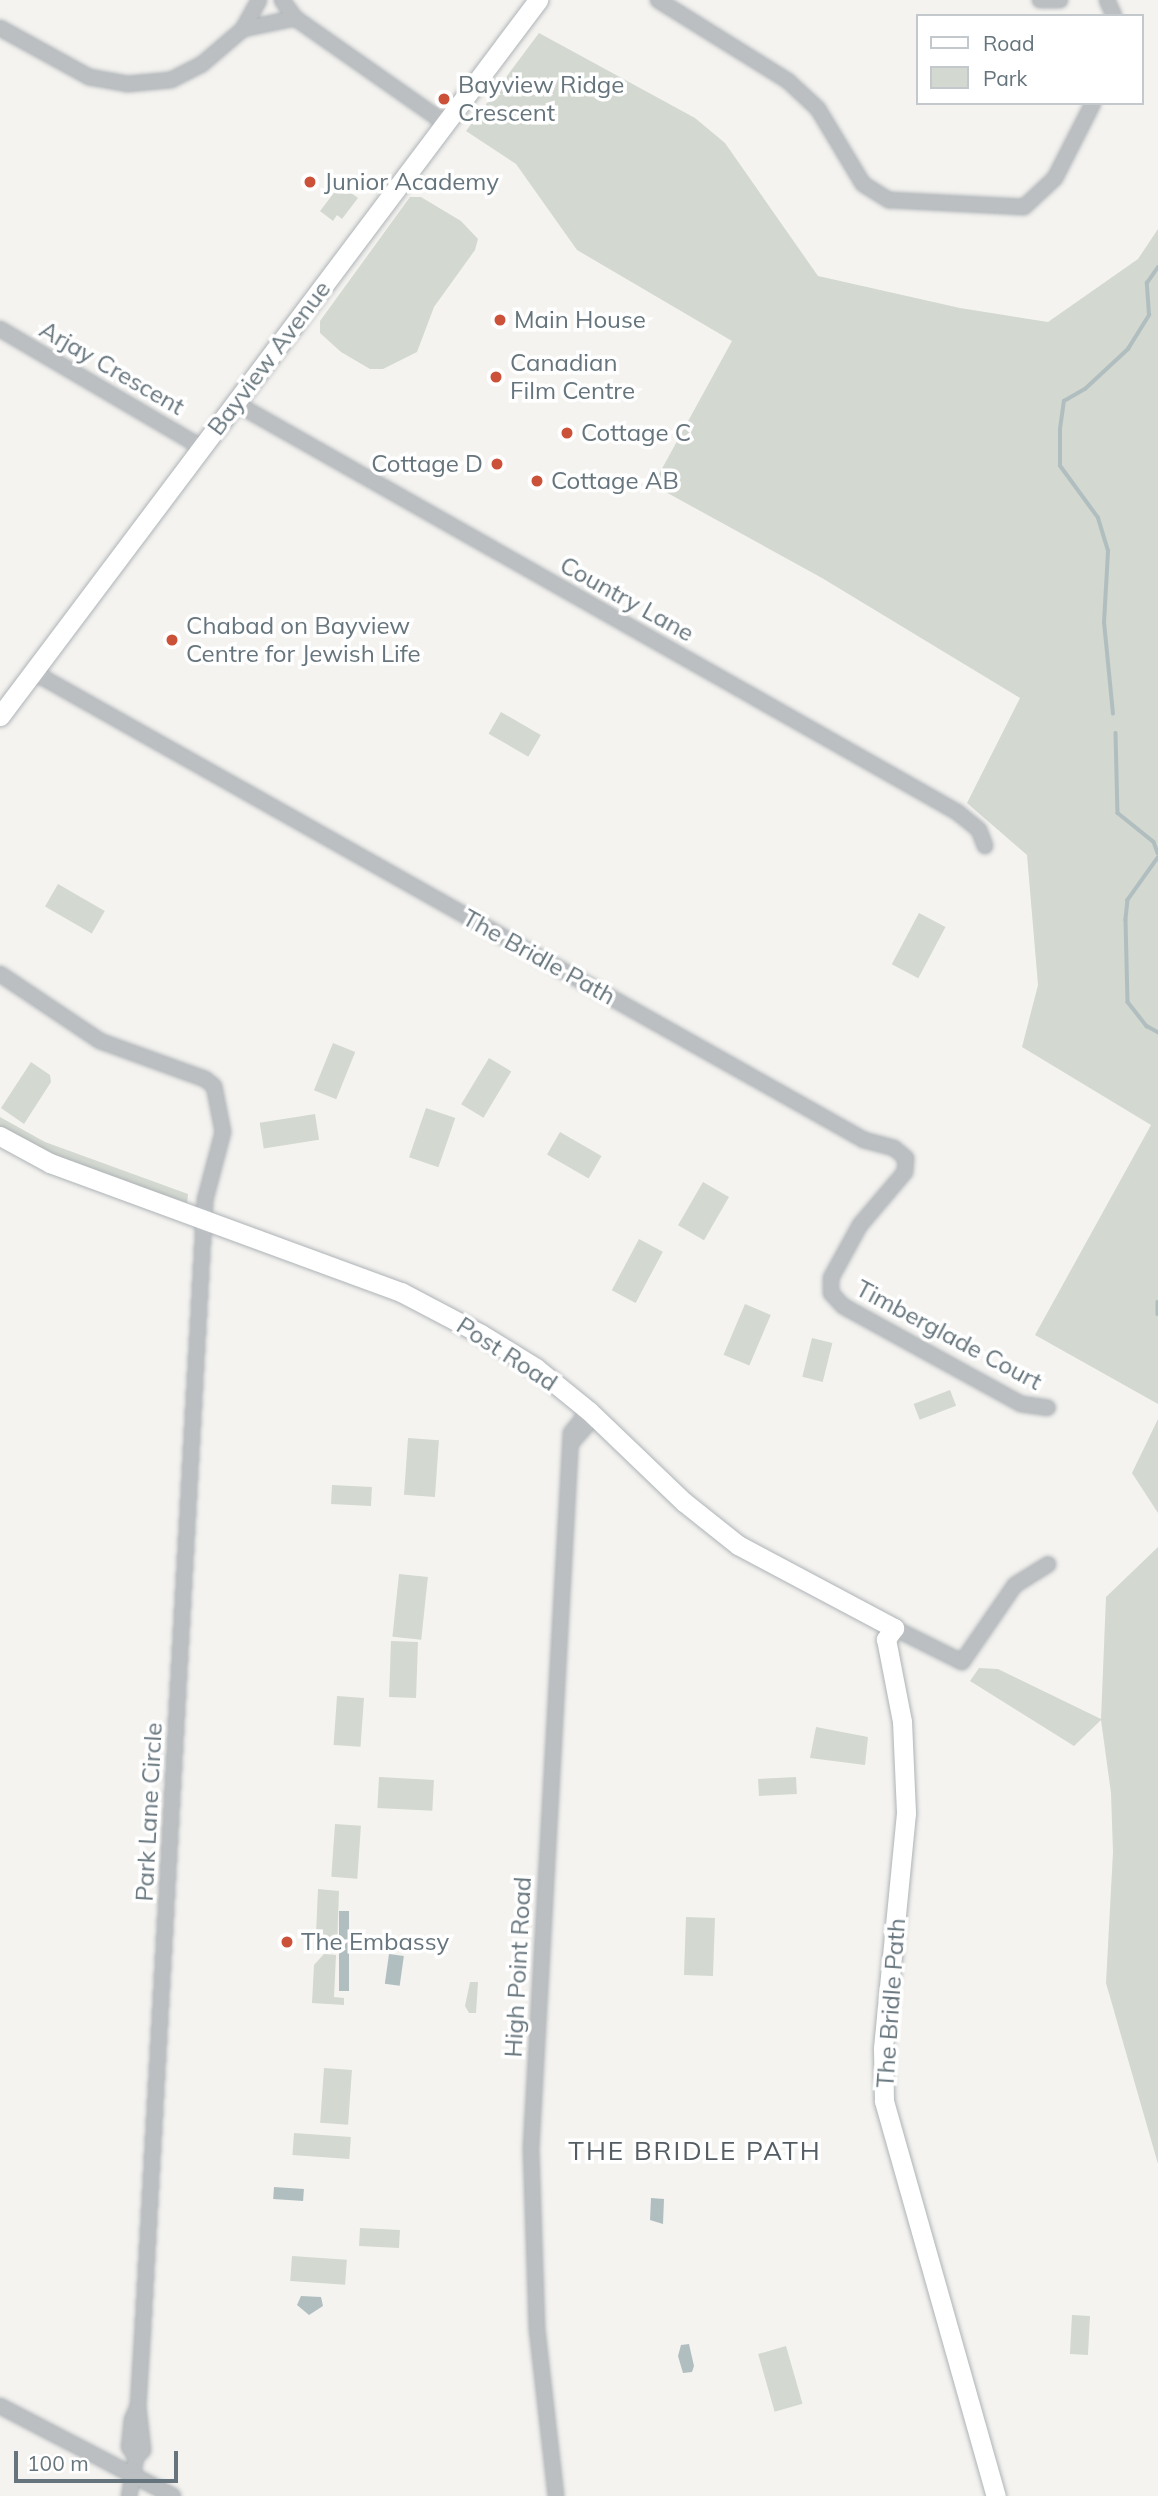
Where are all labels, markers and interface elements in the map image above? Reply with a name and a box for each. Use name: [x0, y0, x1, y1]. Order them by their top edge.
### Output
legend: [916, 14, 1144, 105]
text: Road: [983, 30, 1034, 56]
text: Park: [983, 65, 1027, 91]
place label: Bayview Ridge Crescent: [458, 71, 624, 127]
marker: Bayview Ridge Crescent: [436, 91, 452, 107]
place label: Junior Academy: [324, 168, 499, 196]
marker: Junior Academy: [302, 174, 318, 190]
street label: Bayview Avenue: [202, 275, 336, 441]
place label: Main House: [514, 306, 646, 334]
marker: Main House: [492, 312, 508, 328]
street label: Arjay Crescent: [34, 315, 190, 421]
place label: Canadian Film Centre: [510, 349, 635, 405]
marker: Canadian Film Centre: [488, 369, 504, 385]
place label: Cottage C: [581, 419, 691, 447]
marker: Cottage C: [559, 425, 575, 441]
place label: Cottage D: [371, 450, 483, 478]
marker: Cottage D: [489, 456, 505, 472]
place label: Cottage AB: [551, 467, 679, 495]
marker: Cottage AB: [529, 473, 545, 489]
street label: Country Lane: [555, 550, 699, 648]
place label: Chabad on Bayview Centre for Jewish Life: [186, 612, 421, 668]
marker: Chabad on Bayview Centre for Jewish Life: [164, 632, 180, 648]
street label: The Bridle Path: [458, 903, 620, 1011]
street label: Timberglade Court: [851, 1274, 1047, 1396]
street label: Post Road: [451, 1311, 563, 1397]
street label: Park Lane Circle: [130, 1722, 168, 1902]
street label: High Point Road: [499, 1876, 537, 2058]
street label: The Bridle Path: [871, 1917, 911, 2089]
place label: The Embassy: [301, 1928, 449, 1956]
marker: The Embassy: [279, 1934, 295, 1950]
district label: THE BRIDLE PATH: [570, 2135, 820, 2167]
scale bar: [18, 2436, 182, 2480]
text: 100 m: [27, 2450, 89, 2476]

